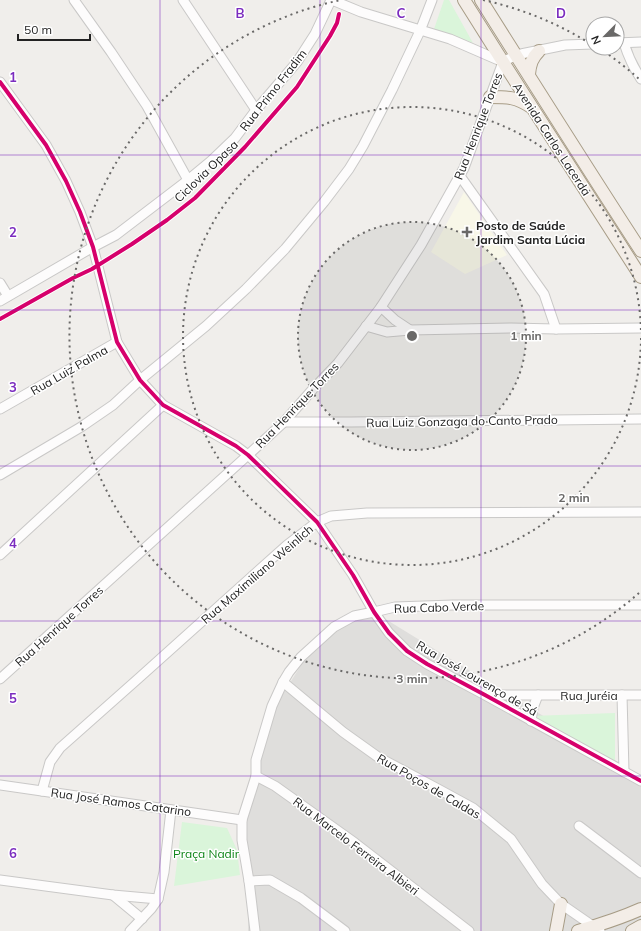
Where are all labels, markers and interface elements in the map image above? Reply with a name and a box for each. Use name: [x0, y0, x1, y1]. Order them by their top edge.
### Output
text: B: [236, 5, 245, 21]
text: C: [397, 5, 406, 21]
text: D: [556, 5, 566, 21]
scale bar: [18, 16, 90, 42]
north arrow: [585, 16, 625, 56]
text: 50 m: [24, 22, 52, 37]
text: N: [588, 33, 604, 47]
street label: Rua Primo Fradim: [236, 46, 310, 134]
text: 1: [9, 69, 17, 85]
street label: Rua Henrique Torres: [451, 70, 505, 182]
street label: Avenida Carlos Lacerda: [510, 80, 594, 198]
street label: Ciclovia Opasa: [171, 137, 241, 205]
place label: Posto de Saúde Jardim Santa Lúcia: [476, 218, 585, 247]
text: 2: [9, 224, 17, 240]
marker: Posto de Saúde Jardim Santa Lúcia: [461, 226, 473, 238]
text: 1 min: [510, 328, 542, 343]
centre of rings: [405, 329, 419, 343]
street label: Rua Luiz Palma: [28, 342, 110, 398]
street label: Rua Henrique Torres: [252, 359, 342, 451]
text: 3: [9, 379, 17, 395]
street label: Rua Luiz Gonzaga do Canto Prado: [366, 412, 558, 430]
text: 2 min: [558, 490, 590, 505]
street label: Rua Maximiliano Weinlich: [198, 521, 316, 627]
text: 4: [9, 535, 17, 551]
street label: Rua Henrique Torres: [12, 582, 106, 670]
street label: Rua Cabo Verde: [394, 598, 484, 616]
street label: Rua José Lourenço de Sá: [414, 637, 540, 719]
text: 3 min: [396, 671, 428, 686]
street label: Rua Juréia: [560, 688, 618, 703]
text: 5: [9, 690, 17, 706]
street label: Rua Poços de Caldas: [375, 750, 483, 822]
street label: Rua José Ramos Catarino: [50, 785, 192, 819]
street label: Rua Marcelo Ferreira Albieri: [290, 794, 422, 898]
text: 6: [9, 845, 17, 861]
park label: Praça Nadir: [173, 846, 240, 861]

